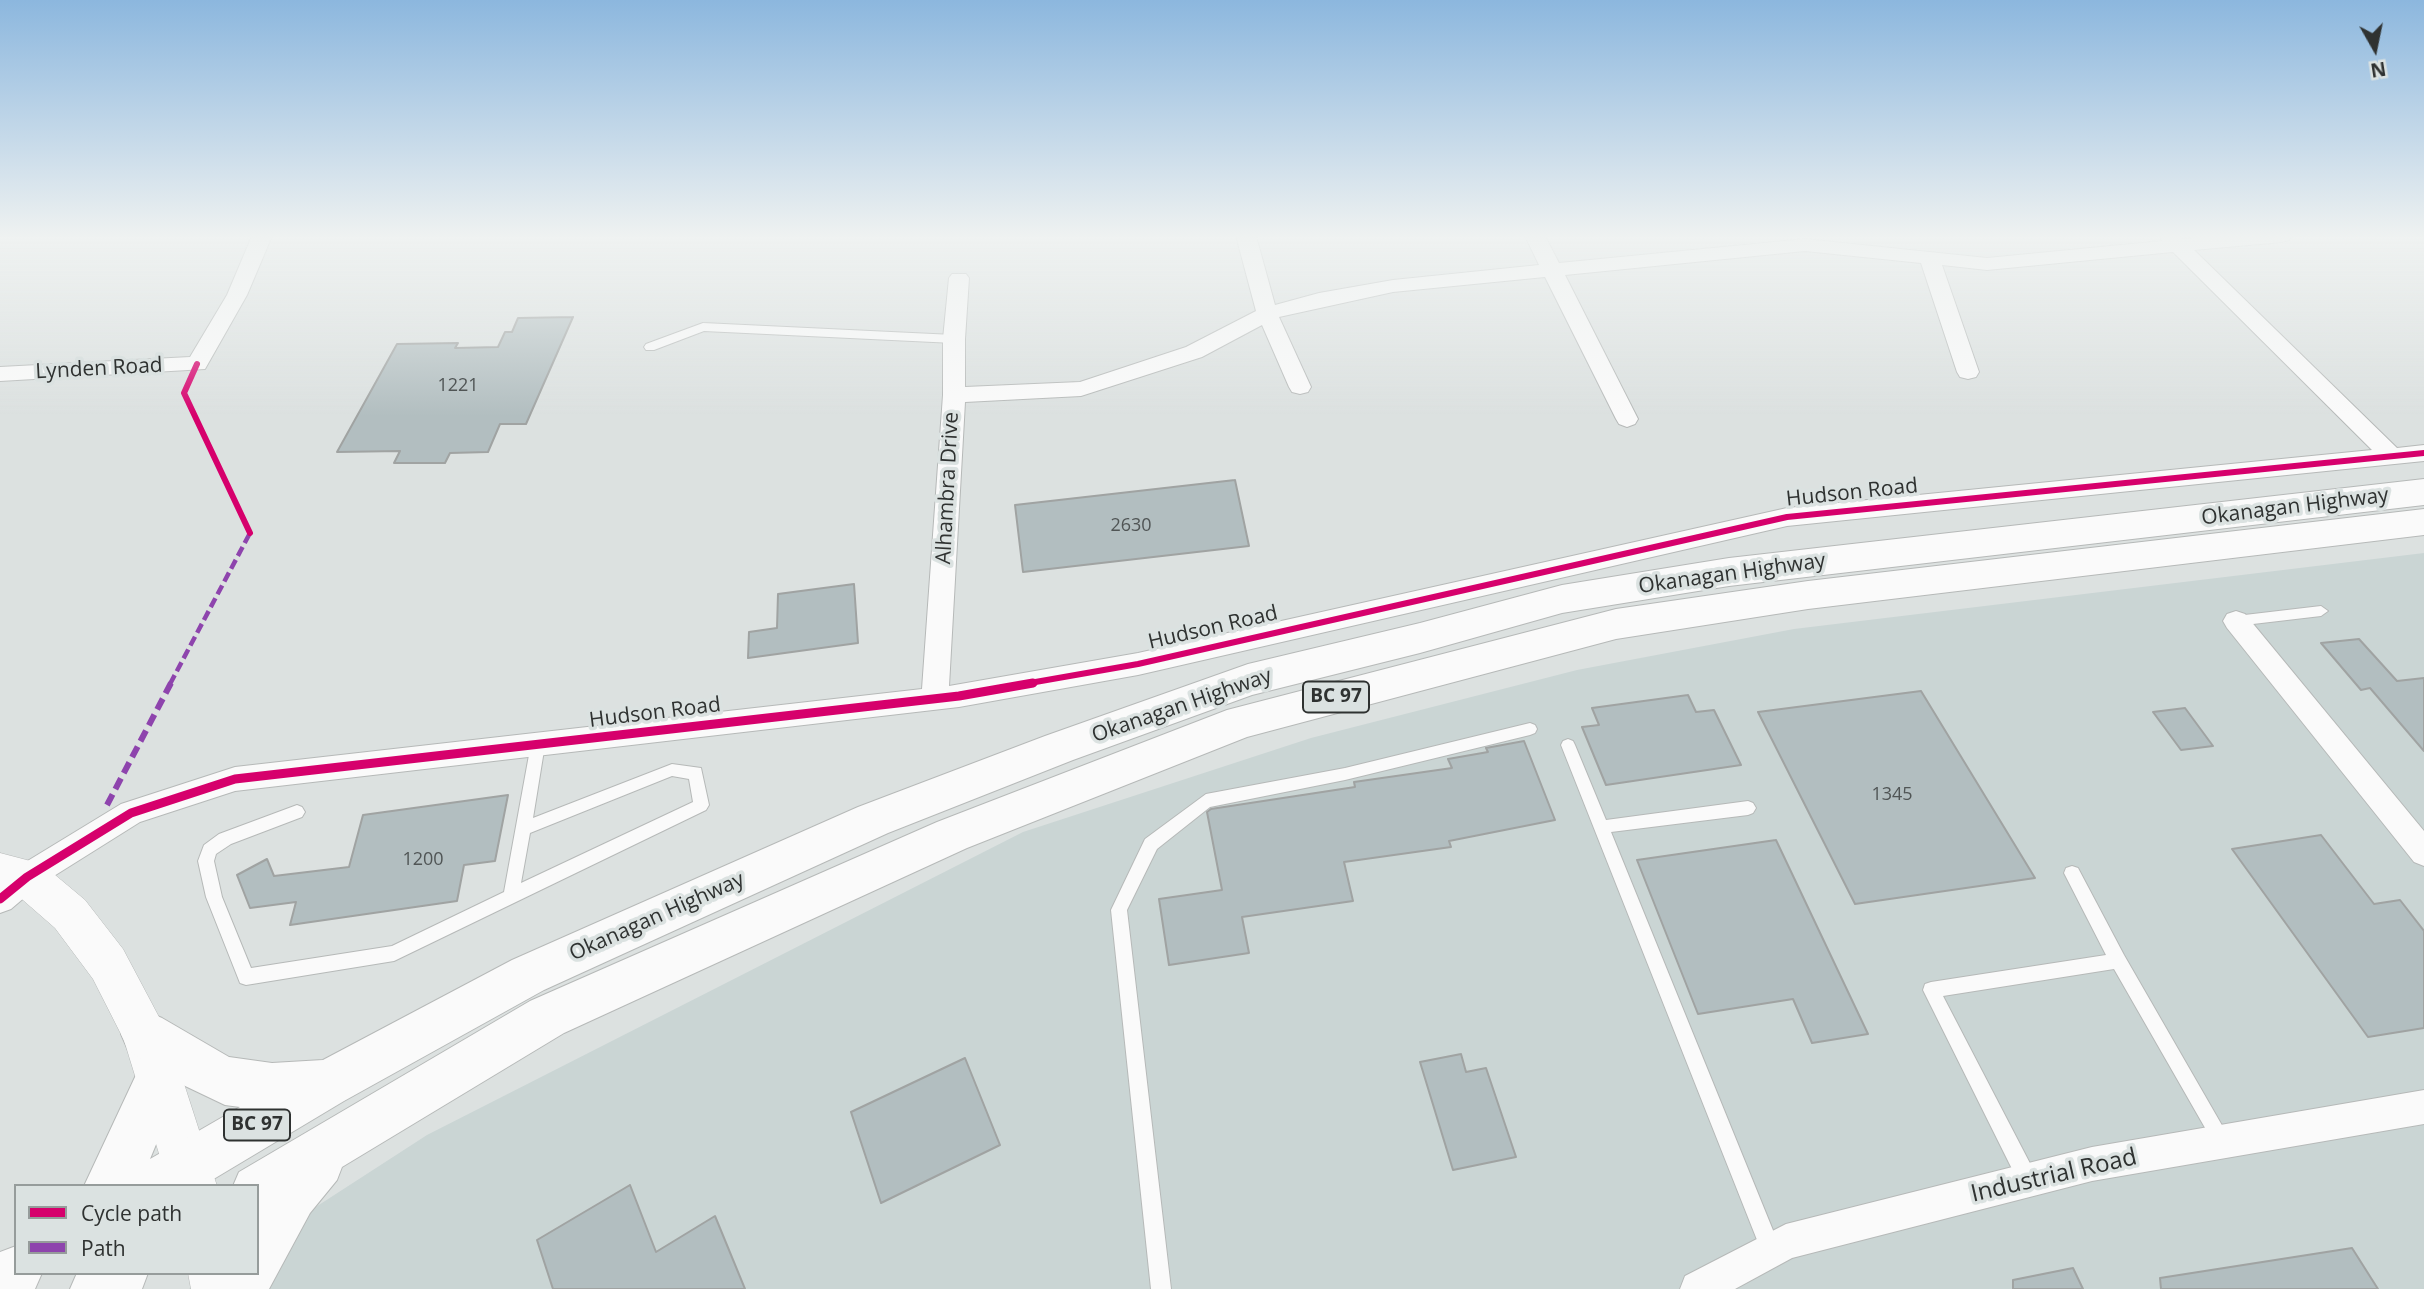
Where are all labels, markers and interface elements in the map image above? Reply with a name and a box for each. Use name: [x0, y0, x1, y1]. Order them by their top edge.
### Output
north arrow: [2340, 14, 2410, 84]
text: N: [2369, 56, 2388, 84]
street label: Lynden Road: [35, 353, 163, 385]
house number: 1221: [437, 375, 479, 397]
street label: Alhambra Drive: [931, 411, 965, 565]
street label: Hudson Road: [1785, 474, 1919, 512]
street label: Okanagan Highway: [2200, 483, 2390, 531]
house number: 2630: [1110, 515, 1152, 537]
street label: Okanagan Highway: [1637, 548, 1827, 600]
street label: Hudson Road: [1146, 601, 1280, 655]
street label: Okanagan Highway: [1089, 663, 1275, 749]
road number: BC 97: [1303, 682, 1369, 712]
street label: Hudson Road: [588, 692, 722, 734]
house number: 1345: [1871, 784, 1913, 806]
house number: 1200: [402, 849, 444, 871]
street label: Okanagan Highway: [566, 867, 748, 967]
road number: BC 97: [224, 1110, 290, 1140]
street label: Industrial Road: [1968, 1143, 2140, 1209]
legend: [14, 1184, 259, 1275]
text: Cycle path: [81, 1199, 182, 1227]
text: Path: [81, 1234, 126, 1262]

